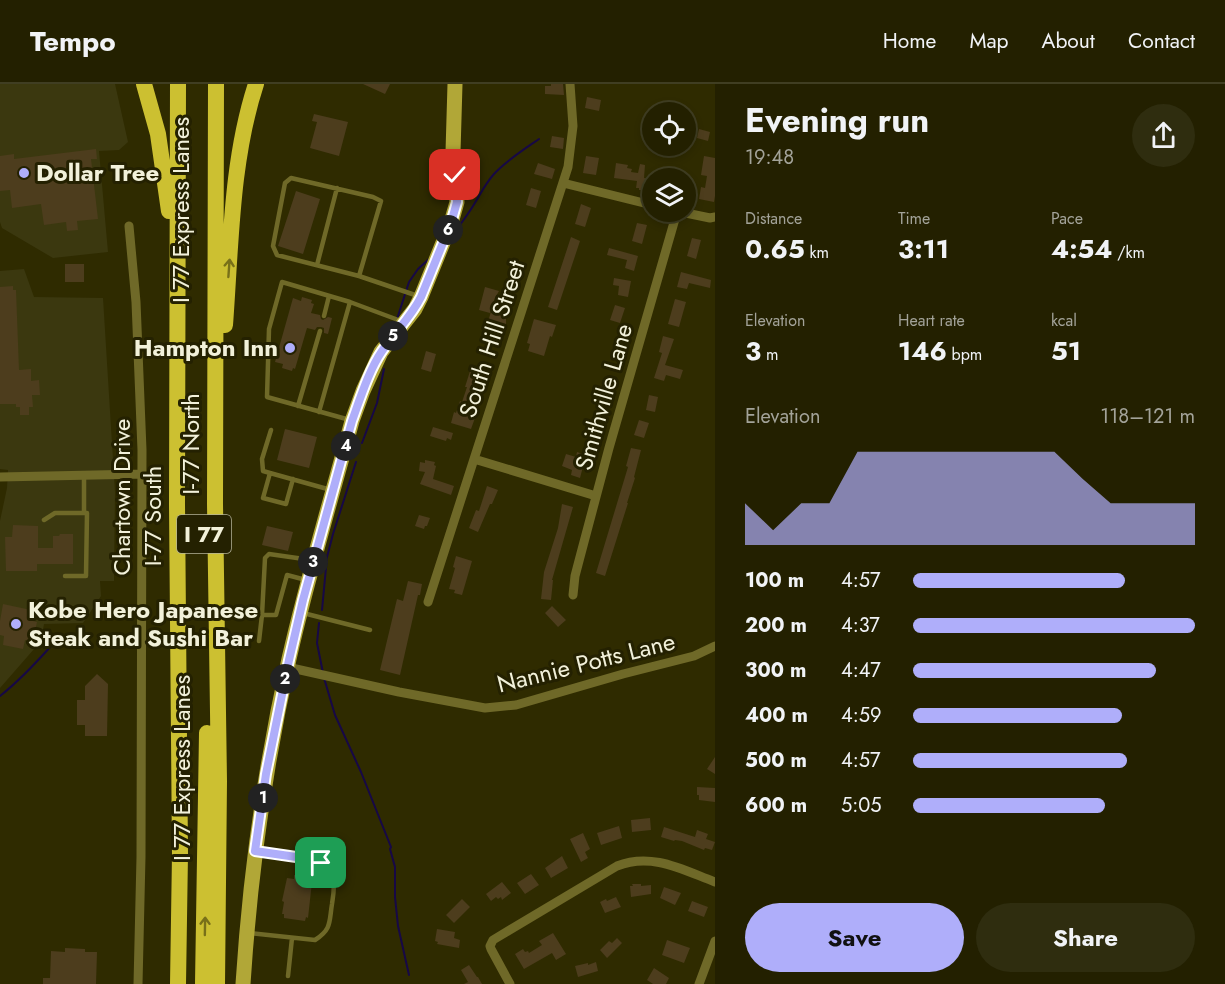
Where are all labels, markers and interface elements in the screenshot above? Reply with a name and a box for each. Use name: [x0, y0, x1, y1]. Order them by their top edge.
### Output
text: Tempo: [30, 21, 116, 62]
text: Home: [883, 26, 936, 56]
text: Map: [969, 26, 1009, 56]
text: About: [1042, 26, 1095, 56]
text: Contact: [1128, 26, 1195, 56]
text: Evening run: [745, 97, 929, 144]
map controls: [642, 102, 696, 222]
button: locate: [642, 102, 696, 156]
button: share: [1132, 104, 1195, 167]
street label: I 77 Express Lanes: [163, 117, 198, 303]
text: 19:48: [745, 143, 794, 172]
pin: [429, 149, 480, 200]
place label: Dollar Tree: [36, 155, 159, 190]
icon: check: [438, 158, 471, 191]
marker: Dollar Tree: [17, 166, 31, 180]
button: layers: [642, 168, 696, 222]
text: Distance: [745, 207, 802, 230]
text: Time: [898, 207, 930, 230]
text: Pace: [1051, 207, 1083, 230]
pin: 6: [433, 215, 463, 245]
text: 6: [443, 218, 453, 241]
text: 0.65: [745, 230, 805, 268]
text: 3:11: [898, 230, 949, 268]
text: 4:54: [1051, 230, 1112, 268]
text: km: [805, 241, 829, 264]
text: /km: [1112, 241, 1145, 264]
street label: South Hill Street: [450, 256, 533, 422]
one-way arrow: [224, 258, 235, 278]
text: Elevation: [745, 309, 805, 332]
text: Heart rate: [898, 309, 965, 332]
text: kcal: [1051, 309, 1077, 332]
street label: Smithville Lane: [566, 319, 641, 474]
pin: 5: [378, 321, 408, 351]
text: 5: [388, 324, 398, 347]
place label: Hampton Inn: [134, 330, 278, 365]
text: 3: [745, 332, 761, 370]
text: 146: [898, 332, 947, 370]
text: 51: [1051, 332, 1081, 370]
marker: Hampton Inn: [283, 341, 297, 355]
text: m: [761, 343, 778, 366]
text: bpm: [947, 343, 982, 366]
street label: I-77 North: [173, 393, 208, 495]
text: Elevation: [745, 402, 820, 431]
text: 118–121 m: [1100, 402, 1195, 431]
street label: Chartown Drive: [104, 419, 139, 575]
pin: 4: [331, 431, 361, 461]
text: 4: [340, 434, 352, 457]
street label: I-77 South: [135, 466, 170, 566]
road number: I 77: [177, 515, 231, 553]
pin: 3: [298, 547, 328, 577]
text: 3: [308, 550, 318, 573]
text: 100 m: [745, 566, 804, 595]
text: 4:57: [841, 566, 880, 595]
place label: Kobe Hero Japanese Steak and Sushi Bar: [28, 592, 258, 655]
text: 200 m: [745, 611, 807, 640]
text: 4:37: [841, 611, 880, 640]
marker: Kobe Hero Japanese Steak and Sushi Bar: [9, 617, 23, 631]
street label: Nannie Potts Lane: [493, 623, 679, 702]
text: 300 m: [745, 656, 806, 685]
text: 4:47: [841, 656, 881, 685]
pin: 2: [270, 664, 300, 694]
text: 2: [280, 667, 290, 690]
street label: I 77 Express Lanes: [164, 675, 199, 861]
text: 400 m: [745, 701, 808, 730]
text: 4:59: [841, 701, 881, 730]
text: 500 m: [745, 746, 807, 775]
text: 4:57: [841, 746, 880, 775]
pin: 1: [248, 783, 278, 813]
text: 1: [259, 786, 267, 809]
text: 600 m: [745, 791, 807, 820]
text: 5:05: [841, 791, 882, 820]
pin: [295, 837, 346, 888]
icon: arrive: [304, 846, 337, 879]
button: Save: [745, 903, 964, 972]
button: Share: [976, 903, 1195, 972]
one-way arrow: [199, 916, 211, 936]

